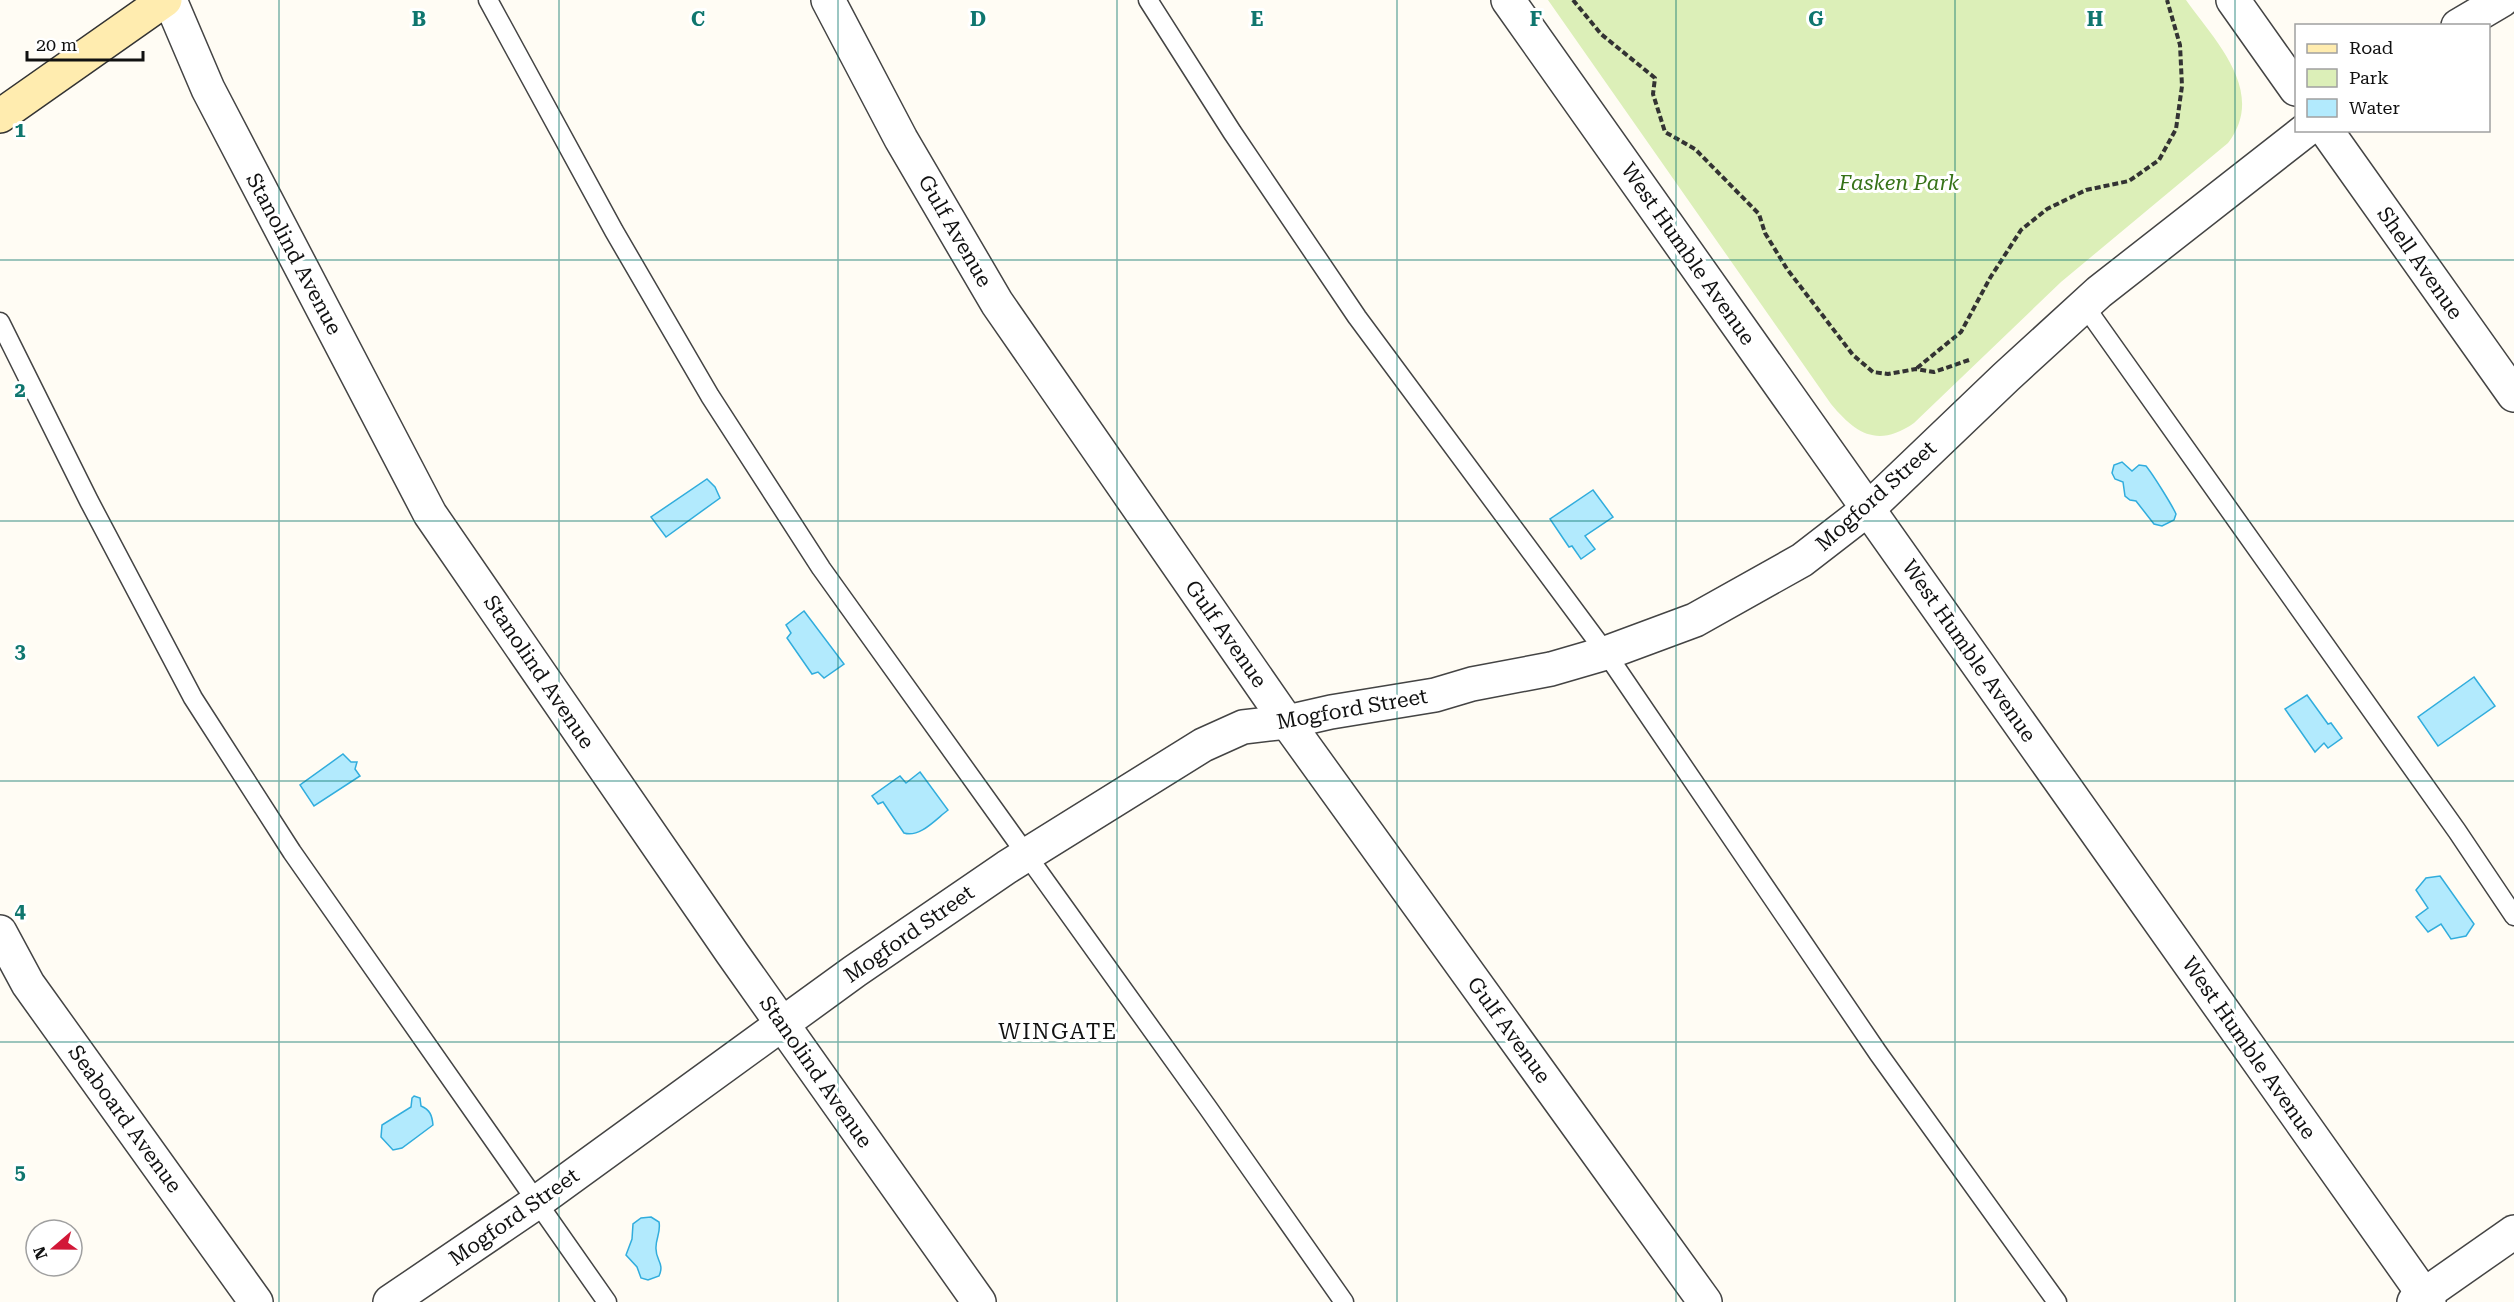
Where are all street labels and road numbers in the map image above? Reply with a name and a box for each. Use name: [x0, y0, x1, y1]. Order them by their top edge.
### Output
street label: West Humble Avenue: [1616, 158, 1760, 350]
street label: Stanolind Avenue: [241, 169, 347, 339]
street label: Gulf Avenue: [913, 171, 997, 291]
street label: Shell Avenue: [2372, 202, 2468, 324]
street label: Mogford Street: [1811, 436, 1941, 556]
street label: West Humble Avenue: [1897, 555, 2041, 747]
street label: Gulf Avenue: [1180, 576, 1272, 692]
street label: Stanolind Avenue: [479, 591, 599, 753]
street label: Mogford Street: [1275, 684, 1430, 734]
street label: Mogford Street: [839, 880, 979, 988]
street label: West Humble Avenue: [2177, 952, 2321, 1144]
street label: Gulf Avenue: [1463, 972, 1555, 1088]
street label: Stanolind Avenue: [755, 992, 877, 1152]
street label: Seaboard Avenue: [63, 1041, 187, 1197]
street label: Mogford Street: [444, 1163, 584, 1271]

